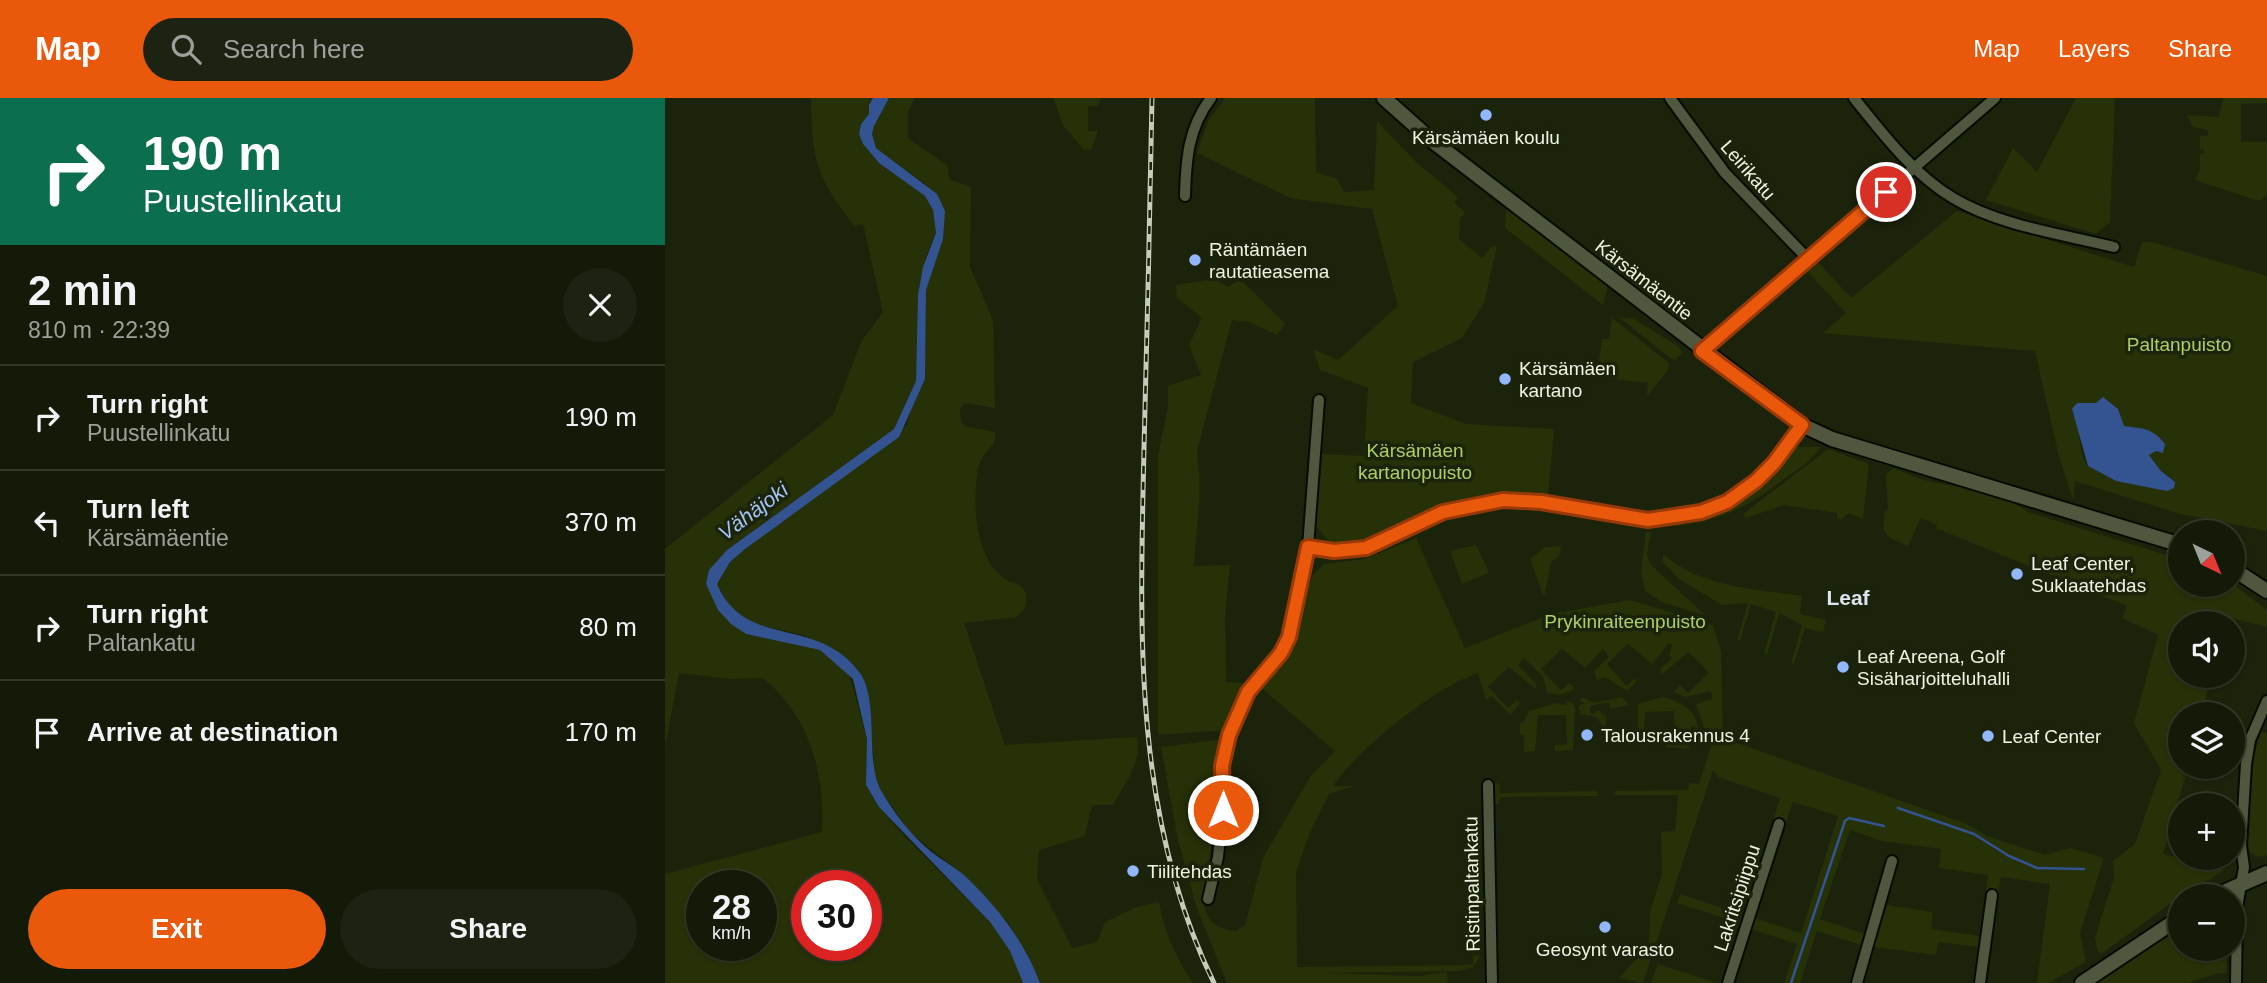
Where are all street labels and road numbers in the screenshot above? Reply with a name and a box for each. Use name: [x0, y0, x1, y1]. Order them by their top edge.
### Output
street label: Leirikatu: [1717, 136, 1779, 204]
street label: Kärsämäentie: [1591, 236, 1697, 324]
street label: Ristinpaltankatu: [1460, 816, 1484, 952]
street label: Lakritsipiippu: [1710, 842, 1764, 954]

